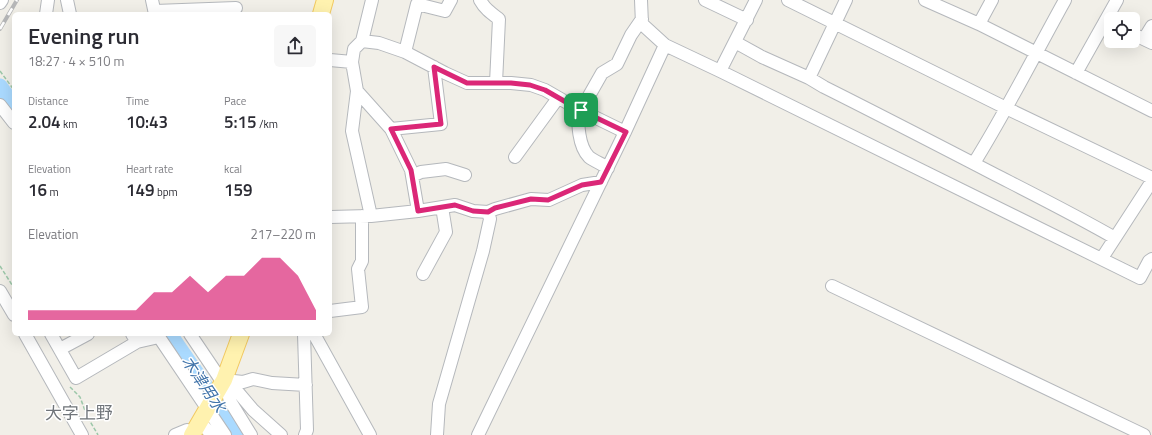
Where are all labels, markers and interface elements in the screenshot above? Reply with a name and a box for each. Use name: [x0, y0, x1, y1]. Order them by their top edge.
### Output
map controls: [1104, 12, 1140, 48]
button: locate: [1104, 12, 1140, 48]
text: Evening run: [28, 19, 139, 53]
button: share: [274, 25, 316, 67]
text: 18:27 · 4 × 510 m: [28, 51, 124, 71]
text: Distance: [28, 93, 68, 109]
text: Time: [126, 93, 149, 109]
text: Pace: [224, 93, 246, 109]
pin: [564, 93, 598, 127]
icon: arrive: [570, 99, 592, 121]
text: 2.04: [28, 109, 61, 135]
text: 10:43: [126, 109, 168, 135]
text: 5:15: [224, 109, 257, 135]
text: km: [61, 116, 78, 132]
text: /km: [257, 116, 278, 132]
text: Elevation: [28, 161, 71, 177]
text: Heart rate: [126, 161, 173, 177]
text: kcal: [224, 161, 242, 177]
text: 16: [28, 177, 47, 203]
text: 149: [126, 177, 155, 203]
text: 159: [224, 177, 253, 203]
text: m: [47, 184, 59, 200]
text: bpm: [155, 184, 178, 200]
text: Elevation: [28, 224, 79, 244]
text: 217–220 m: [250, 224, 316, 244]
water label: 木津用水: [176, 351, 233, 419]
district label: 大字上野: [45, 400, 113, 426]

